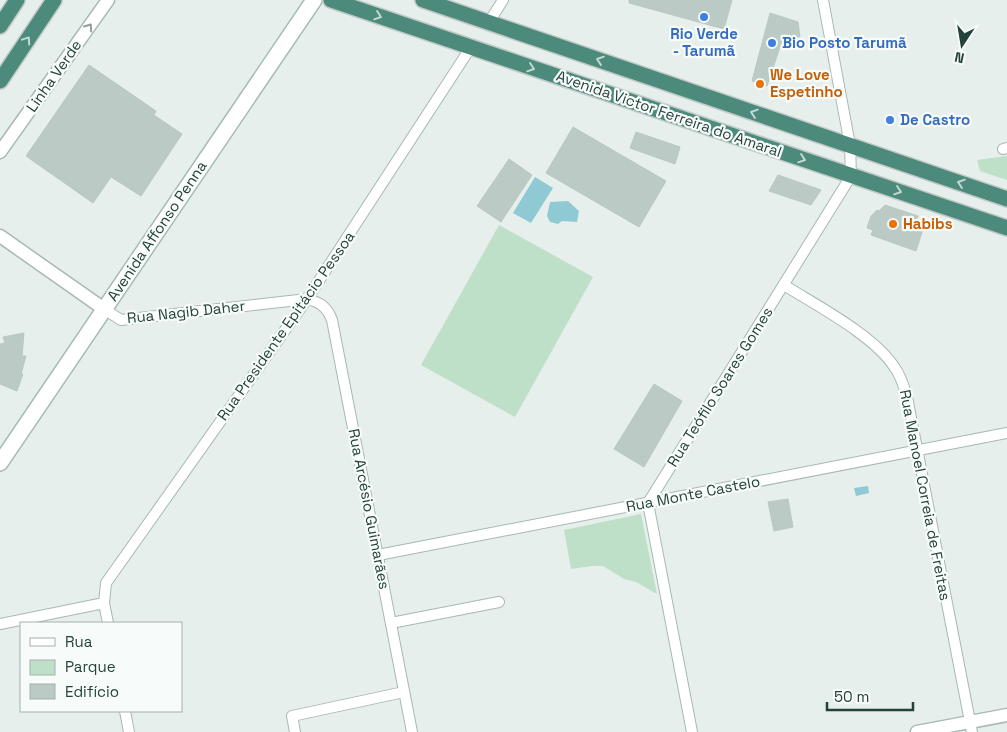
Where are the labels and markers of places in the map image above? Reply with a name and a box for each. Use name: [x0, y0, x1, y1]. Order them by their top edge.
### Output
marker: Rio Verde - Tarumã: [698, 11, 710, 23]
place label: Rio Verde - Tarumã: [670, 24, 738, 60]
place label: Bio Posto Tarumã: [782, 33, 907, 52]
marker: Bio Posto Tarumã: [766, 37, 778, 49]
place label: We Love Espetinho: [770, 65, 843, 101]
marker: We Love Espetinho: [754, 78, 766, 90]
place label: De Castro: [900, 110, 970, 129]
marker: De Castro: [884, 114, 896, 126]
place label: Habibs: [903, 214, 953, 233]
marker: Habibs: [887, 218, 899, 230]

